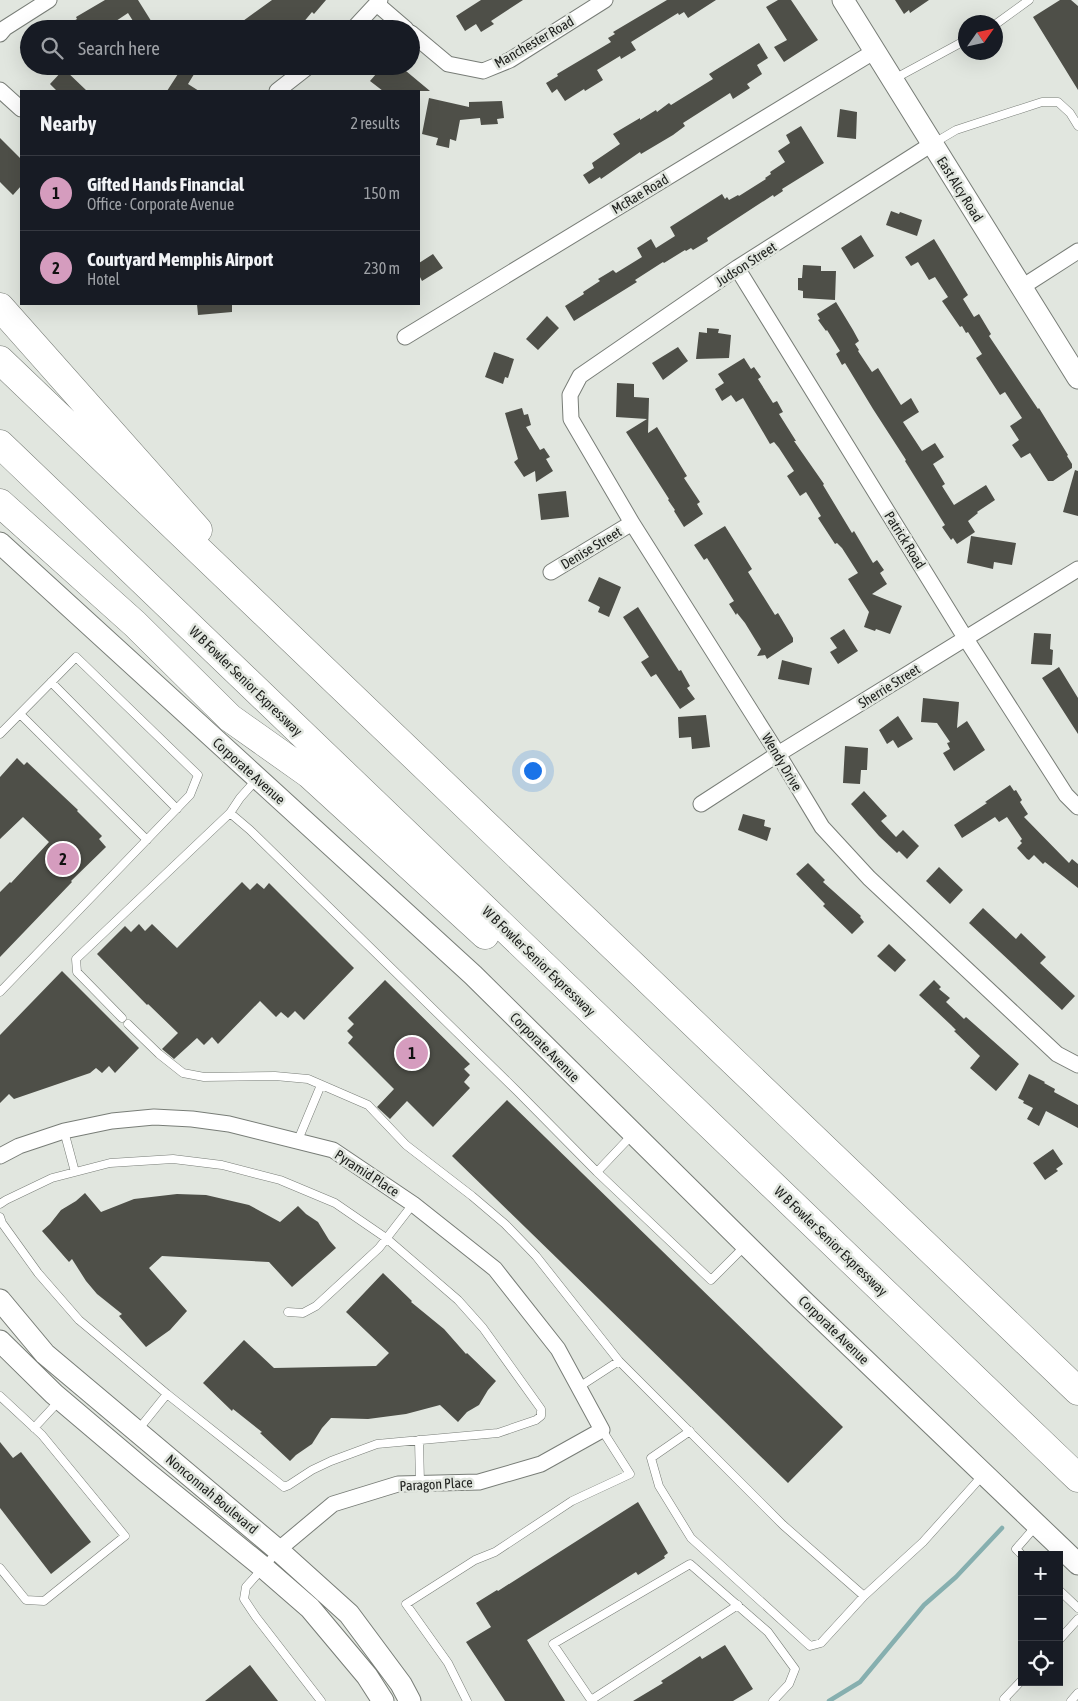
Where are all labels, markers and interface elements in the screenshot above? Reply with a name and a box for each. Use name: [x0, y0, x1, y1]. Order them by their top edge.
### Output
street label: Manchester Road: [491, 13, 577, 71]
north arrow: [958, 15, 1003, 60]
search box: [20, 20, 420, 75]
icon: search: [38, 34, 66, 62]
text: Search here: [78, 37, 160, 59]
text: Nearby: [40, 111, 96, 135]
text: 2 results: [350, 114, 400, 132]
street label: East Alcy Road: [934, 154, 986, 224]
street label: McRae Road: [609, 171, 671, 217]
text: Gifted Hands Financial: [87, 173, 244, 195]
text: 1: [52, 184, 60, 202]
text: 150 m: [364, 184, 400, 202]
text: Office · Corporate Avenue: [87, 195, 234, 213]
street label: Judson Street: [713, 239, 779, 289]
text: Courtyard Memphis Airport: [87, 248, 273, 270]
text: 2: [52, 259, 60, 277]
text: 230 m: [364, 259, 400, 277]
text: Hotel: [87, 270, 120, 288]
street label: Patrick Road: [881, 508, 929, 572]
street label: Denise Street: [558, 524, 624, 572]
street label: W B Fowler Senior Expressway: [186, 623, 306, 739]
street label: Sherrie Street: [855, 661, 923, 711]
street label: Wendy Drive: [759, 730, 805, 794]
street label: Corporate Avenue: [210, 734, 288, 808]
your location: [520, 758, 546, 784]
pin: 2: [47, 840, 79, 878]
street label: W B Fowler Senior Expressway: [479, 903, 599, 1019]
street label: Corporate Avenue: [507, 1009, 583, 1085]
pin: 1: [396, 1034, 428, 1072]
street label: Pyramid Place: [332, 1146, 402, 1200]
street label: W B Fowler Senior Expressway: [771, 1183, 891, 1299]
street label: Corporate Avenue: [796, 1292, 872, 1368]
street label: Nonconnah Boulevard: [163, 1451, 261, 1537]
street label: Paragon Place: [399, 1474, 473, 1494]
map controls: [1018, 1551, 1063, 1686]
button: +: [1018, 1551, 1063, 1596]
button: −: [1018, 1596, 1063, 1641]
button: locate: [1018, 1641, 1063, 1686]

